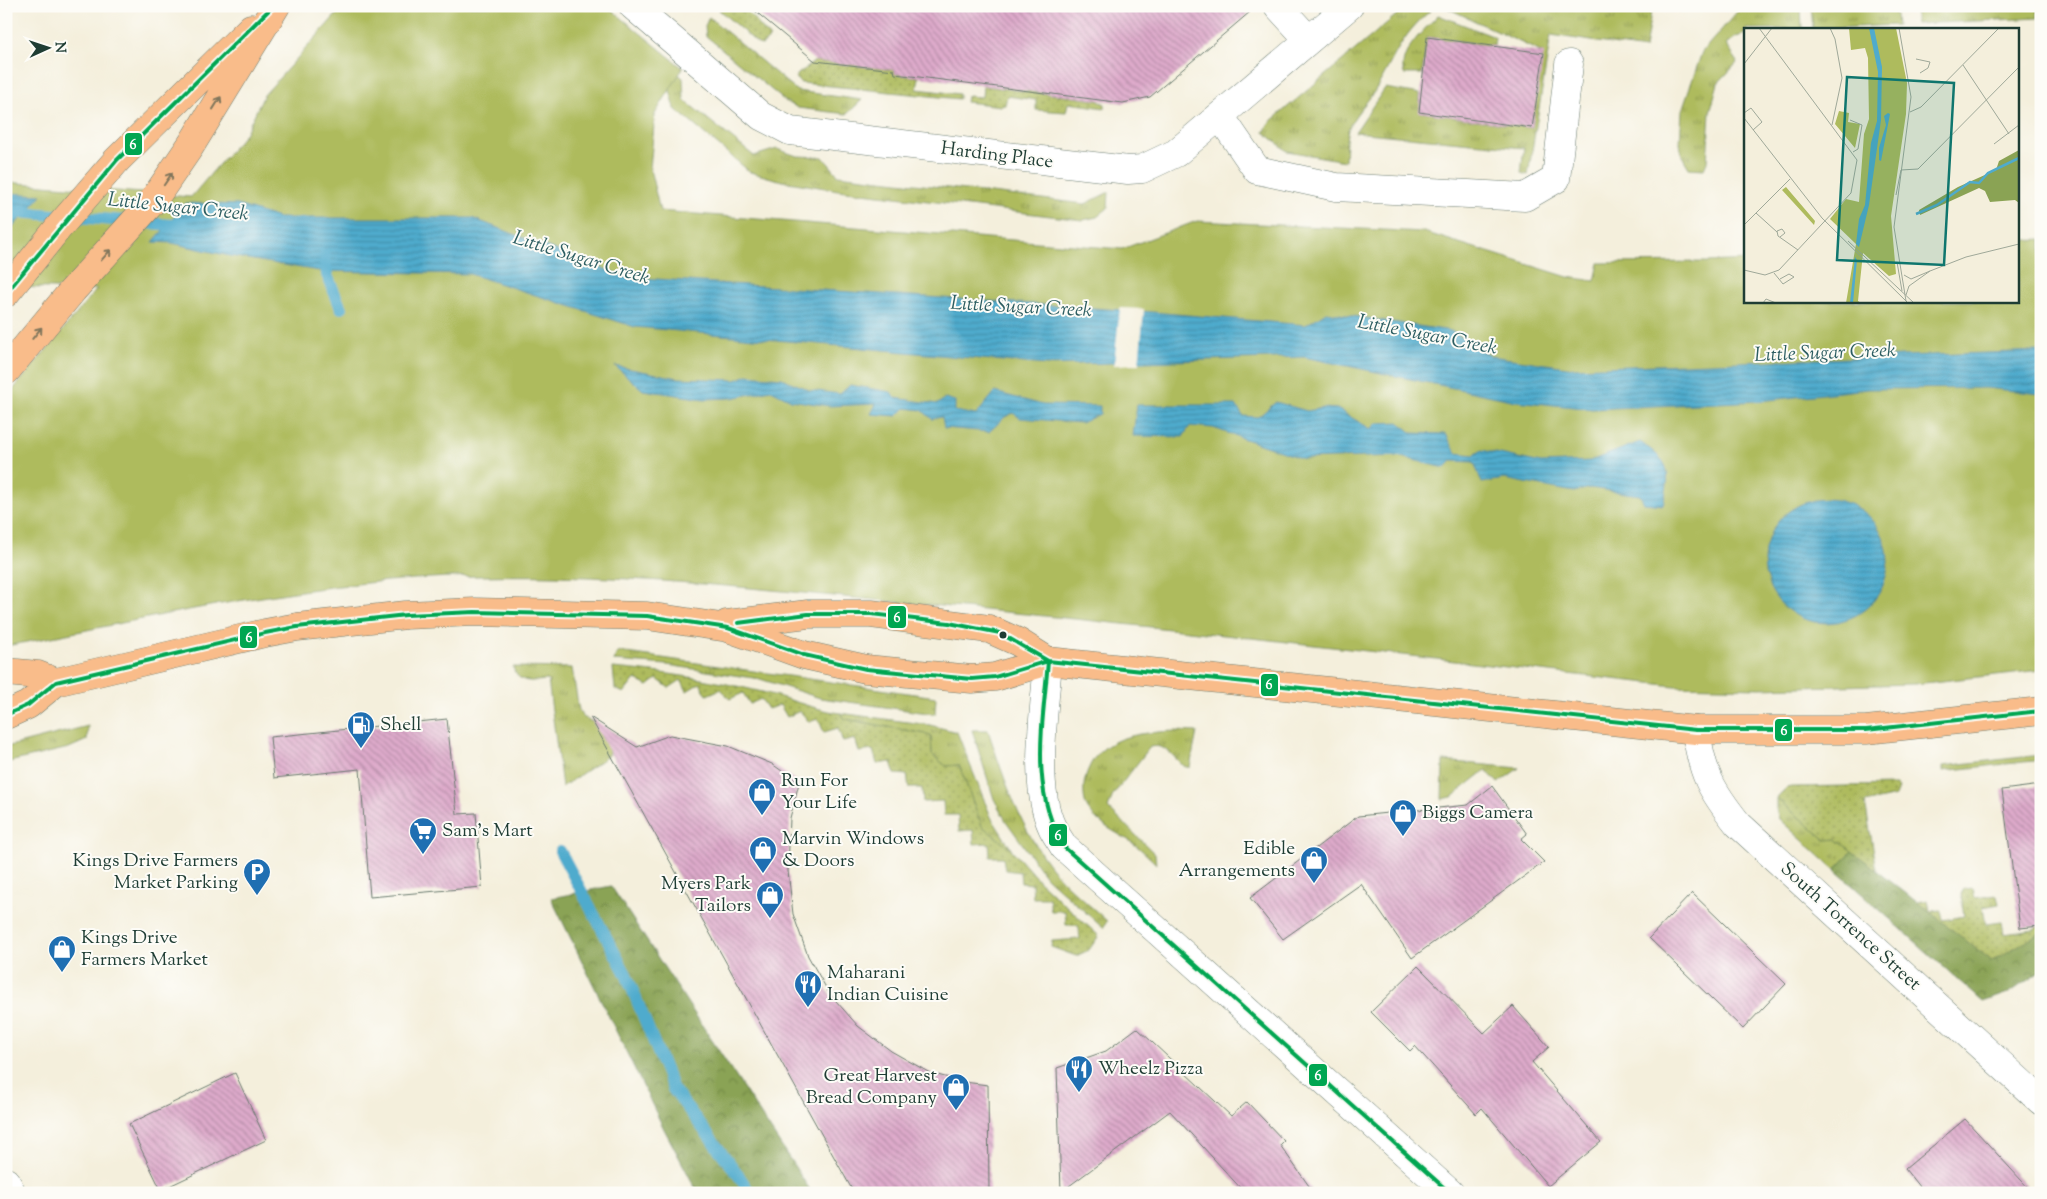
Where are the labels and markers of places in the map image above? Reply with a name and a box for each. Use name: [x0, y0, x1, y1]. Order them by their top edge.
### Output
unlabelled marker: [998, 630, 1008, 640]
fuel station icon: Shell: [346, 710, 376, 749]
place label: Shell: [380, 712, 422, 739]
place label: Run For Your Life: [781, 768, 857, 817]
shop icon: Run For Your Life: [747, 777, 777, 816]
shop icon: Biggs Camera: [1388, 798, 1418, 837]
place label: Biggs Camera: [1422, 800, 1534, 827]
supermarket icon: Sam's Mart: [408, 816, 438, 855]
place label: Sam's Mart: [442, 818, 533, 845]
place label: Marvin Windows & Doors: [782, 826, 924, 875]
shop icon: Marvin Windows & Doors: [748, 835, 778, 874]
place label: Edible Arrangements: [1178, 836, 1295, 885]
shop icon: Edible Arrangements: [1299, 845, 1329, 884]
place label: Kings Drive Farmers Market Parking: [72, 848, 238, 897]
parking icon: Kings Drive Farmers Market Parking: [242, 857, 272, 896]
place label: Myers Park Tailors: [661, 871, 752, 920]
shop icon: Myers Park Tailors: [755, 880, 785, 919]
place label: Kings Drive Farmers Market: [81, 925, 209, 974]
shop icon: Kings Drive Farmers Market: [47, 934, 77, 973]
place label: Maharani Indian Cuisine: [827, 960, 949, 1009]
restaurant icon: Maharani Indian Cuisine: [793, 969, 823, 1008]
restaurant icon: Wheelz Pizza: [1064, 1054, 1094, 1093]
place label: Wheelz Pizza: [1098, 1056, 1203, 1083]
place label: Great Harvest Bread Company: [806, 1063, 938, 1112]
shop icon: Great Harvest Bread Company: [941, 1072, 971, 1111]

